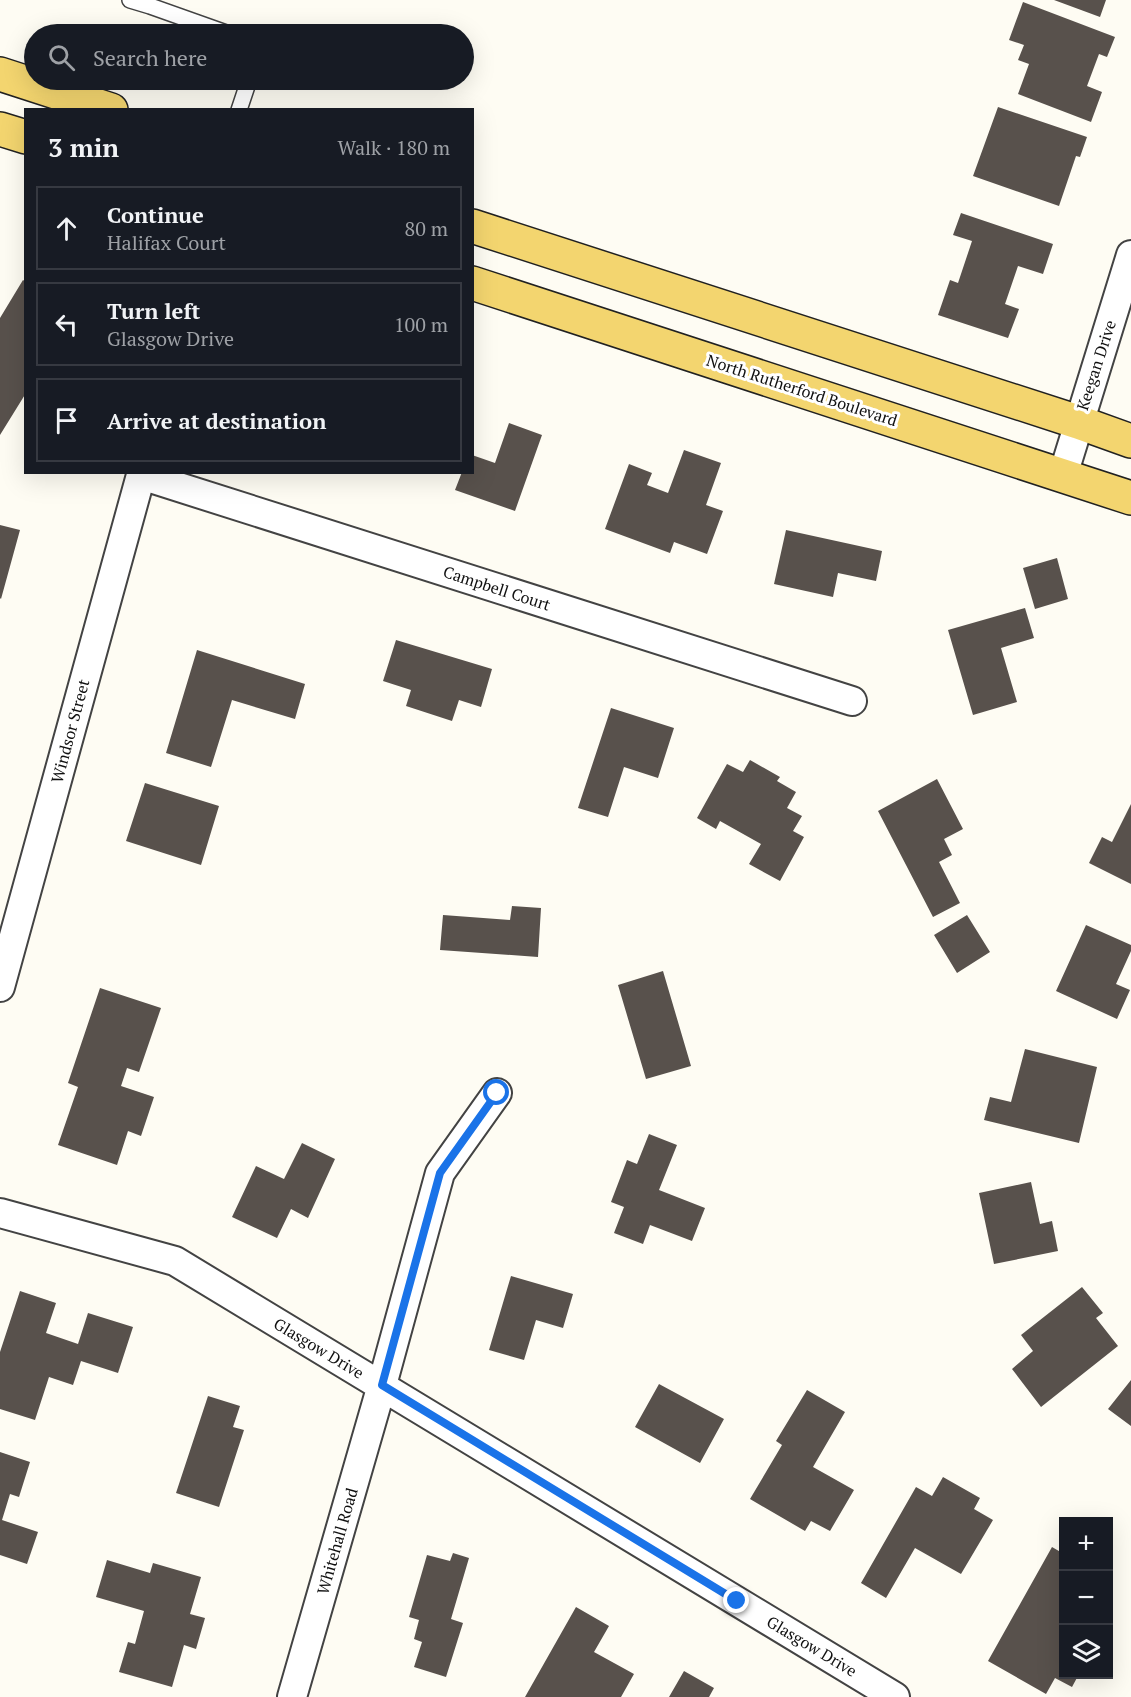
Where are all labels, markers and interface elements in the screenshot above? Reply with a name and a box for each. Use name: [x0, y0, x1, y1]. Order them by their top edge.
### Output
search box: [24, 24, 474, 90]
icon: search: [45, 41, 78, 74]
text: Search here: [93, 43, 207, 72]
text: 3 min: [48, 130, 119, 164]
text: Walk · 180 m: [338, 134, 450, 161]
text: Continue: [107, 200, 204, 229]
icon: ahead: [50, 212, 83, 245]
text: 80 m: [405, 215, 448, 242]
text: Halifax Court: [107, 229, 226, 256]
text: Turn left: [107, 296, 200, 325]
icon: left: [50, 308, 83, 341]
text: 100 m: [394, 311, 448, 338]
street label: Keegan Drive: [1071, 317, 1121, 413]
text: Glasgow Drive: [107, 325, 234, 352]
street label: North Rutherford Boulevard: [704, 349, 900, 431]
icon: arrive: [50, 404, 83, 437]
text: Arrive at destination: [107, 406, 326, 435]
street label: Campbell Court: [441, 560, 554, 616]
street label: Windsor Street: [46, 677, 94, 785]
route start: [483, 1079, 509, 1105]
street label: Glasgow Drive: [270, 1312, 368, 1384]
street label: Whitehall Road: [311, 1485, 363, 1597]
map controls: [1059, 1517, 1113, 1679]
button: +: [1059, 1517, 1113, 1571]
button: −: [1059, 1571, 1113, 1625]
route end: [723, 1587, 749, 1613]
street label: Glasgow Drive: [763, 1610, 861, 1682]
button: layers: [1059, 1625, 1113, 1679]

